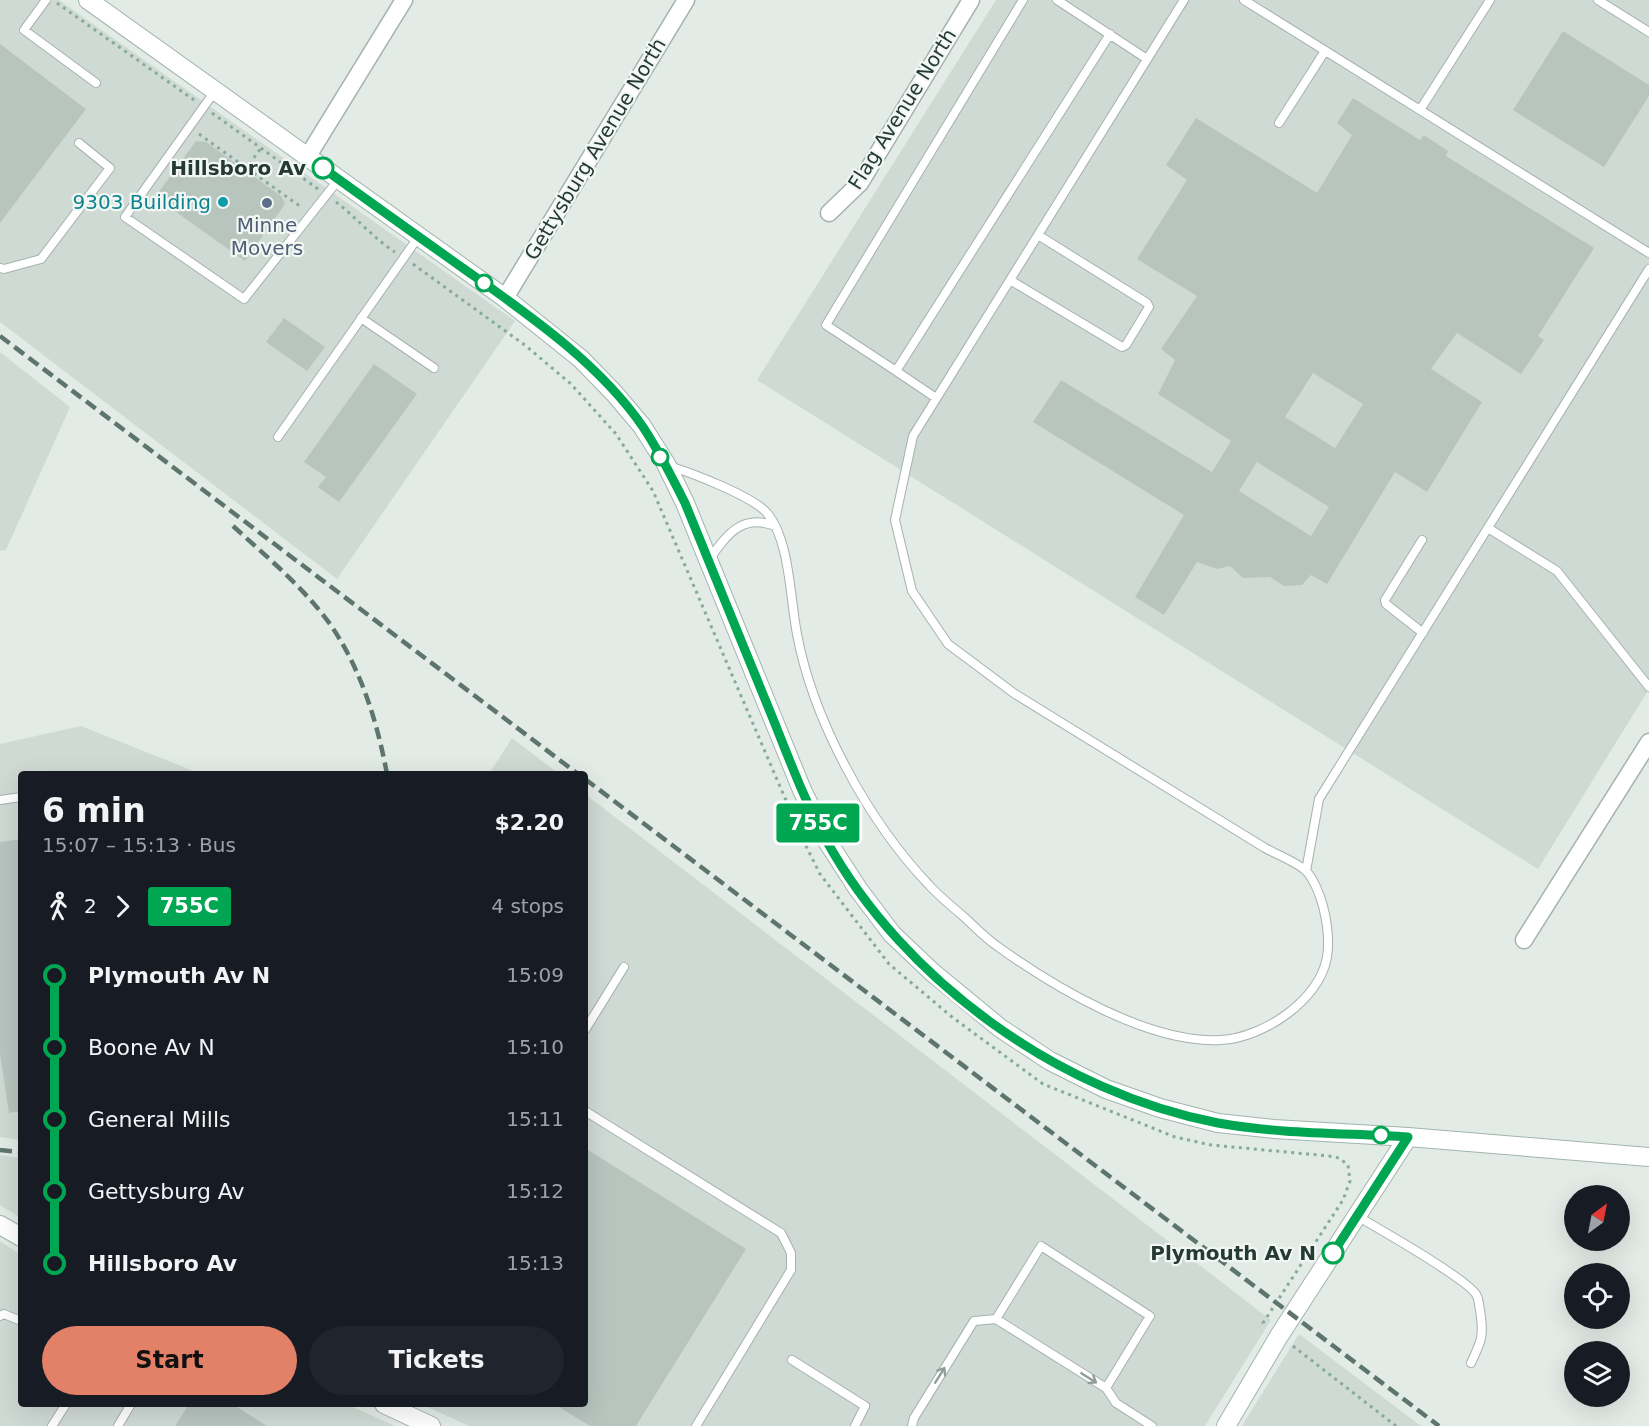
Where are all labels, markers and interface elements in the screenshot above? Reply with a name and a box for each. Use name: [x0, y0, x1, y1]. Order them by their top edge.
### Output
street label: Flag Avenue North: [843, 24, 961, 194]
street label: Gettysburg Avenue North: [519, 34, 671, 264]
place label: Hillsboro Av: [170, 156, 306, 180]
marker: Hillsboro Av: [312, 157, 334, 179]
place label: 9303 Building: [73, 190, 211, 214]
marker: 9303 Building: [216, 195, 230, 209]
marker: Minne Movers: [260, 196, 274, 210]
place label: Minne Movers: [231, 213, 303, 260]
unlabelled marker: [475, 274, 493, 292]
unlabelled marker: [651, 448, 669, 466]
text: 6 min: [42, 791, 146, 830]
line badge: 755C: [776, 804, 860, 842]
text: $2.20: [494, 810, 564, 835]
text: 755C: [788, 811, 848, 835]
text: 15:07 – 15:13 · Bus: [42, 833, 236, 857]
icon: walk: [42, 890, 75, 923]
icon: forward: [106, 890, 139, 923]
text: 2: [84, 894, 97, 918]
text: 755C: [160, 894, 219, 918]
text: 4 stops: [491, 894, 564, 918]
text: Plymouth Av N: [88, 963, 270, 988]
text: 15:09: [506, 963, 564, 987]
text: Boone Av N: [88, 1035, 215, 1060]
text: 15:10: [506, 1035, 564, 1059]
text: General Mills: [88, 1107, 230, 1132]
text: 15:11: [506, 1107, 564, 1131]
unlabelled marker: [1372, 1126, 1390, 1144]
text: Gettysburg Av: [88, 1179, 245, 1204]
text: 15:12: [506, 1179, 564, 1203]
north arrow: [1564, 1185, 1630, 1251]
map controls: [1564, 1185, 1630, 1407]
place label: Plymouth Av N: [1150, 1241, 1316, 1265]
marker: Plymouth Av N: [1322, 1242, 1344, 1264]
text: Hillsboro Av: [88, 1251, 237, 1276]
text: 15:13: [506, 1251, 564, 1275]
button: locate: [1564, 1263, 1630, 1329]
button: Start: [42, 1326, 297, 1395]
button: Tickets: [309, 1326, 564, 1395]
button: layers: [1564, 1341, 1630, 1407]
one-way arrow: [935, 1367, 947, 1384]
one-way arrow: [1080, 1371, 1097, 1384]

